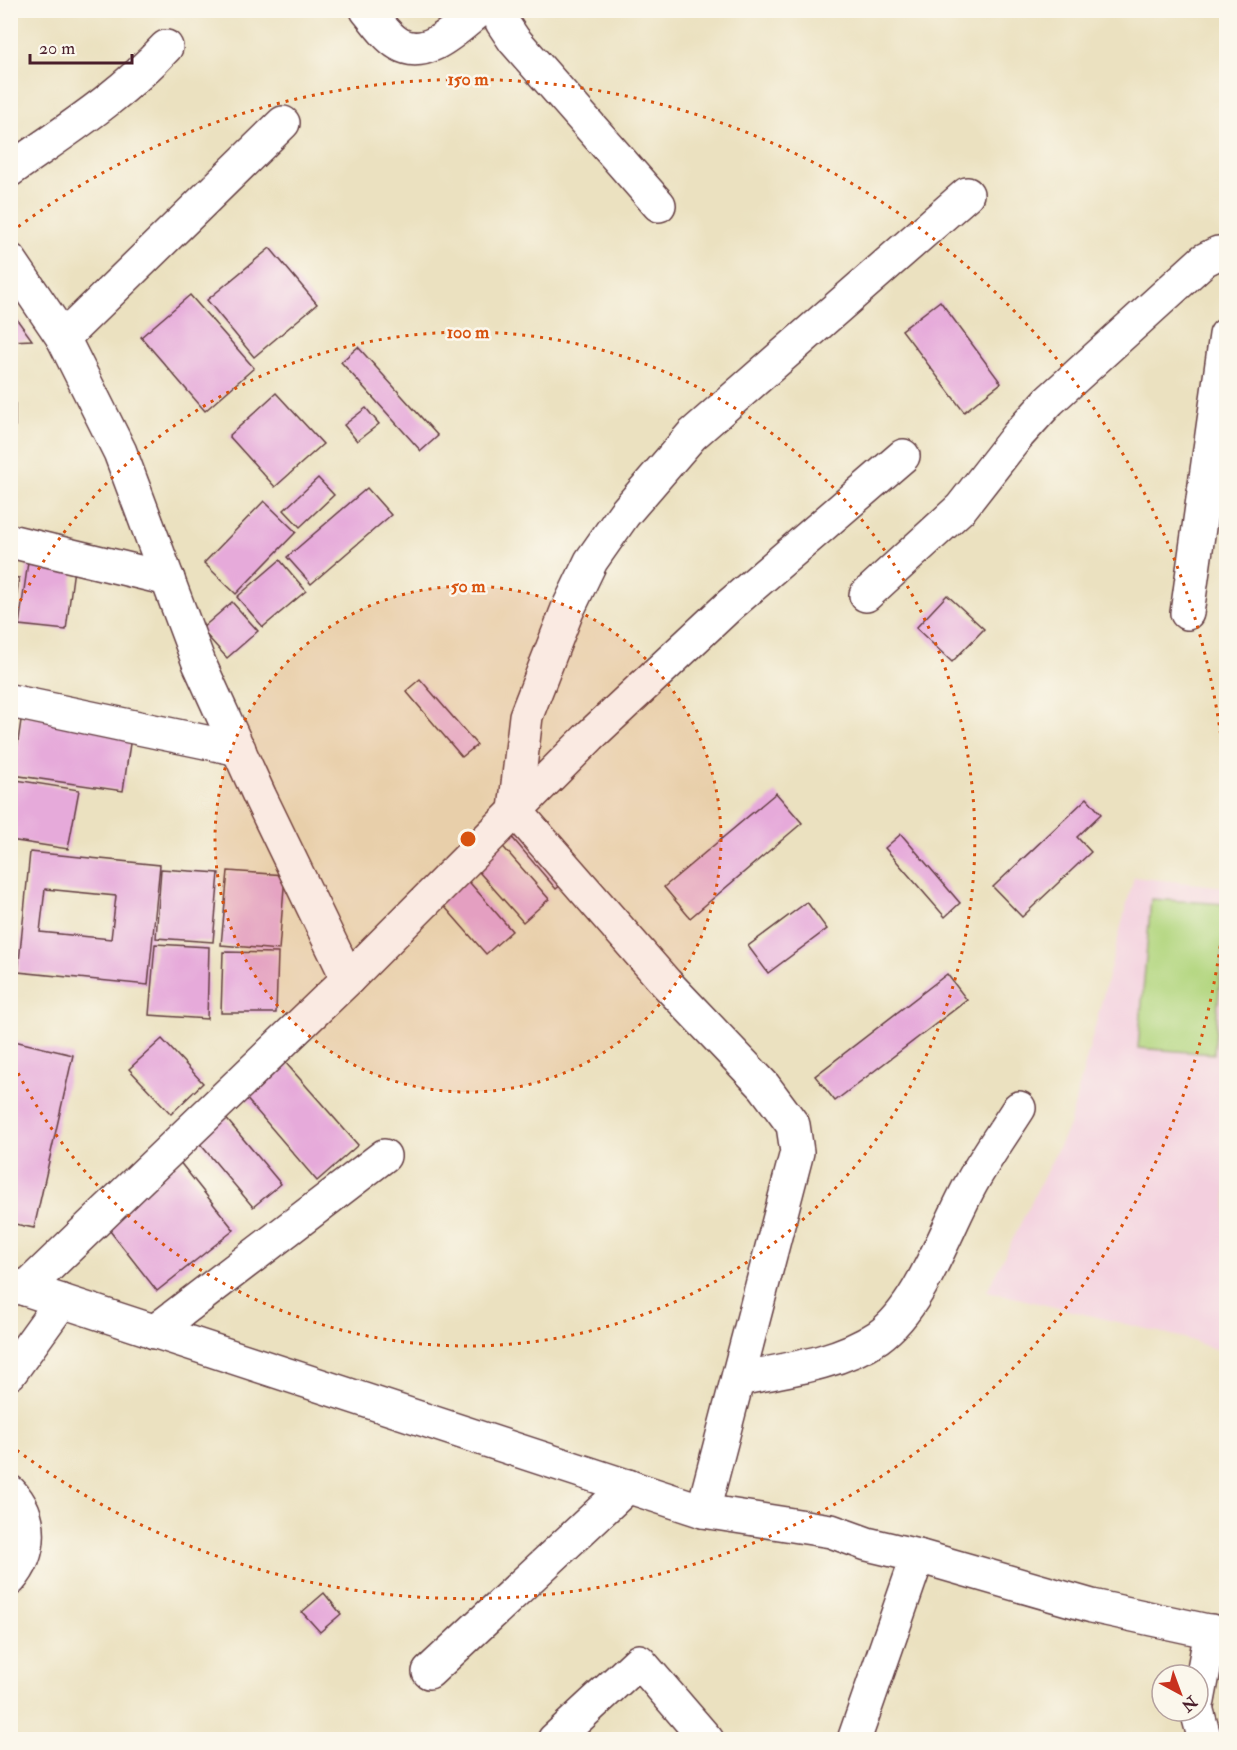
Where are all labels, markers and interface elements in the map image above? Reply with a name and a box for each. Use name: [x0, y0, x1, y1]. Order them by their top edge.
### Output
scale bar: [30, 27, 132, 65]
text: 20 m: [39, 37, 75, 60]
text: 150 m: [447, 68, 490, 91]
text: 100 m: [447, 321, 490, 344]
text: 50 m: [451, 575, 486, 598]
centre of rings: [458, 829, 478, 849]
north arrow: [1150, 1663, 1210, 1723]
text: N: [1177, 1691, 1202, 1716]

